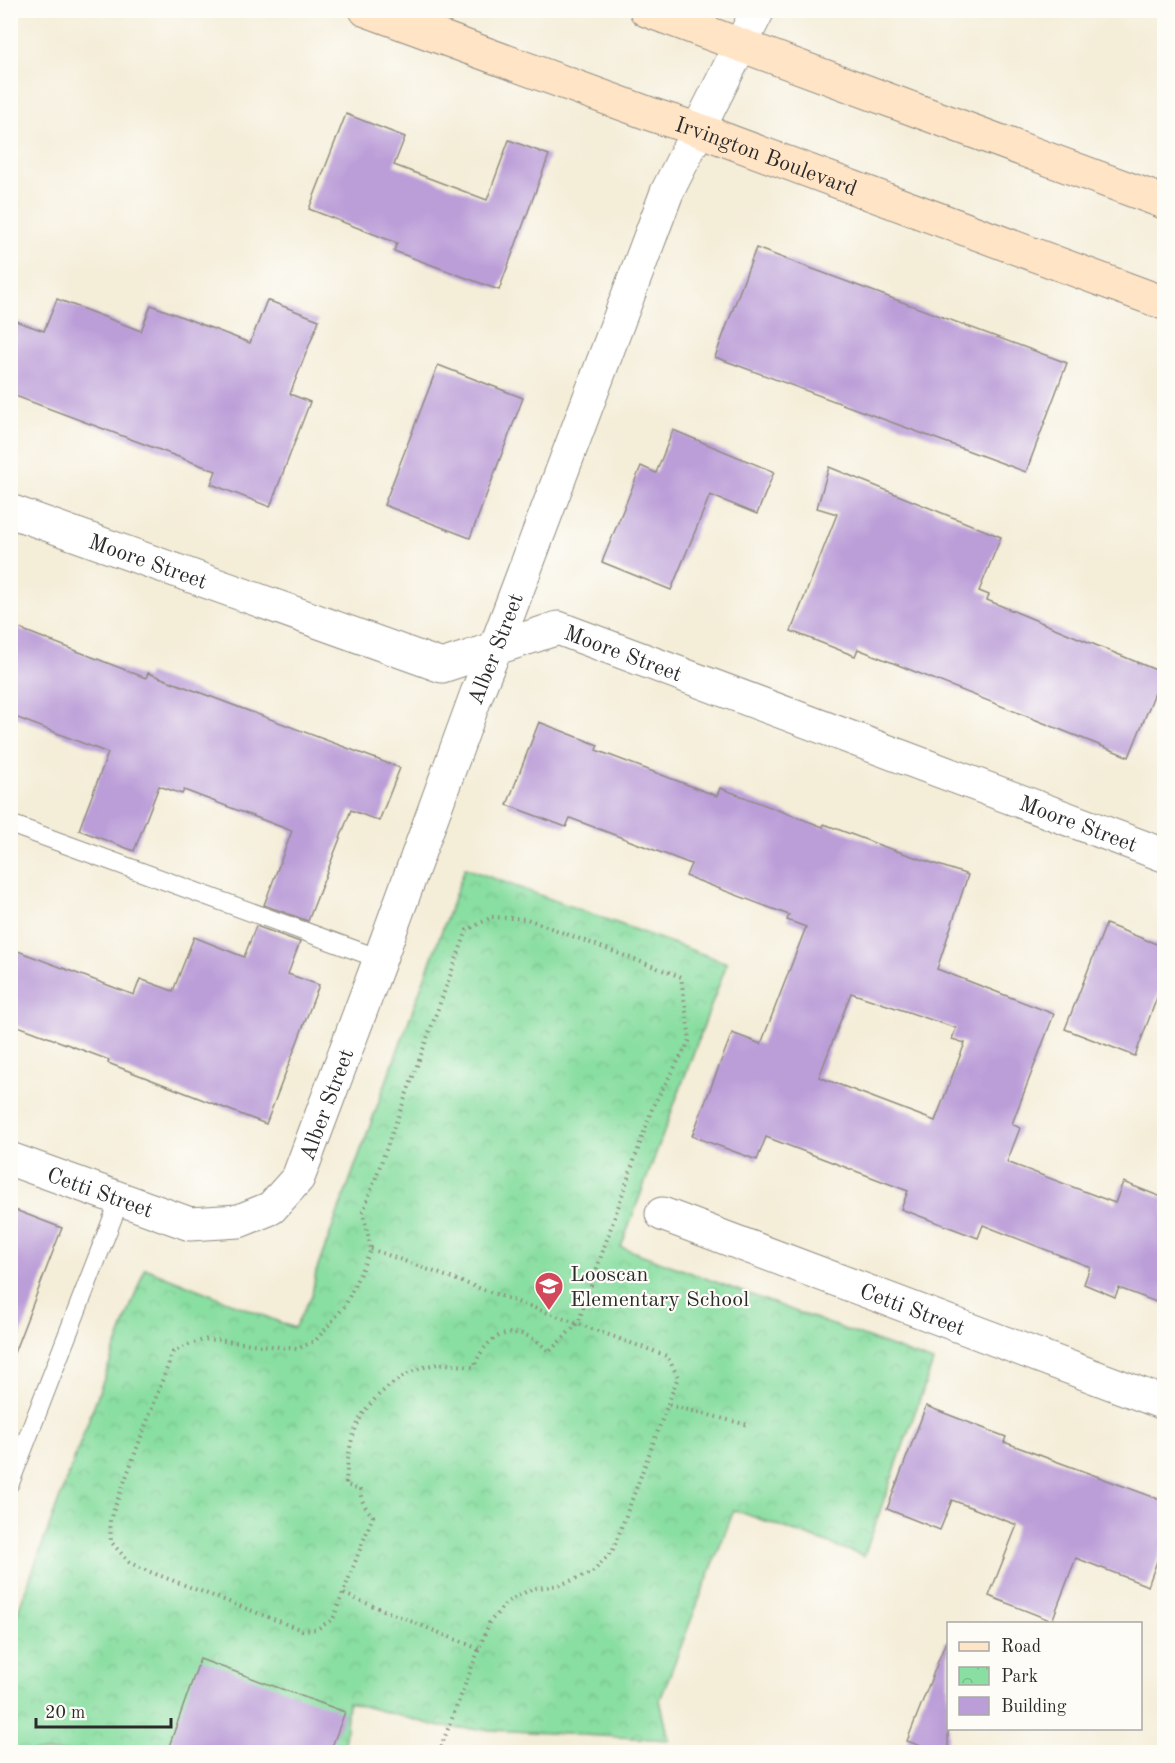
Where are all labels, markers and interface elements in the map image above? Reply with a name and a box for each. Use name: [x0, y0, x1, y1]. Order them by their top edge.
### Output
street label: Irvington Boulevard: [672, 114, 860, 201]
street label: Moore Street: [86, 531, 210, 594]
street label: Alber Street: [465, 591, 528, 708]
street label: Moore Street: [561, 622, 685, 686]
street label: Moore Street: [1016, 793, 1140, 857]
street label: Alber Street: [297, 1046, 358, 1164]
street label: Cetti Street: [44, 1164, 155, 1223]
place label: Looscan Elementary School: [570, 1264, 749, 1311]
school or university icon: Looscan Elementary School: [533, 1270, 565, 1312]
street label: Cetti Street: [856, 1280, 968, 1340]
legend: [947, 1622, 1142, 1730]
text: Road: [1001, 1638, 1041, 1656]
text: Park: [1001, 1668, 1038, 1686]
scale bar: [36, 1691, 171, 1729]
text: Building: [1001, 1698, 1067, 1716]
text: 20 m: [45, 1704, 85, 1722]

